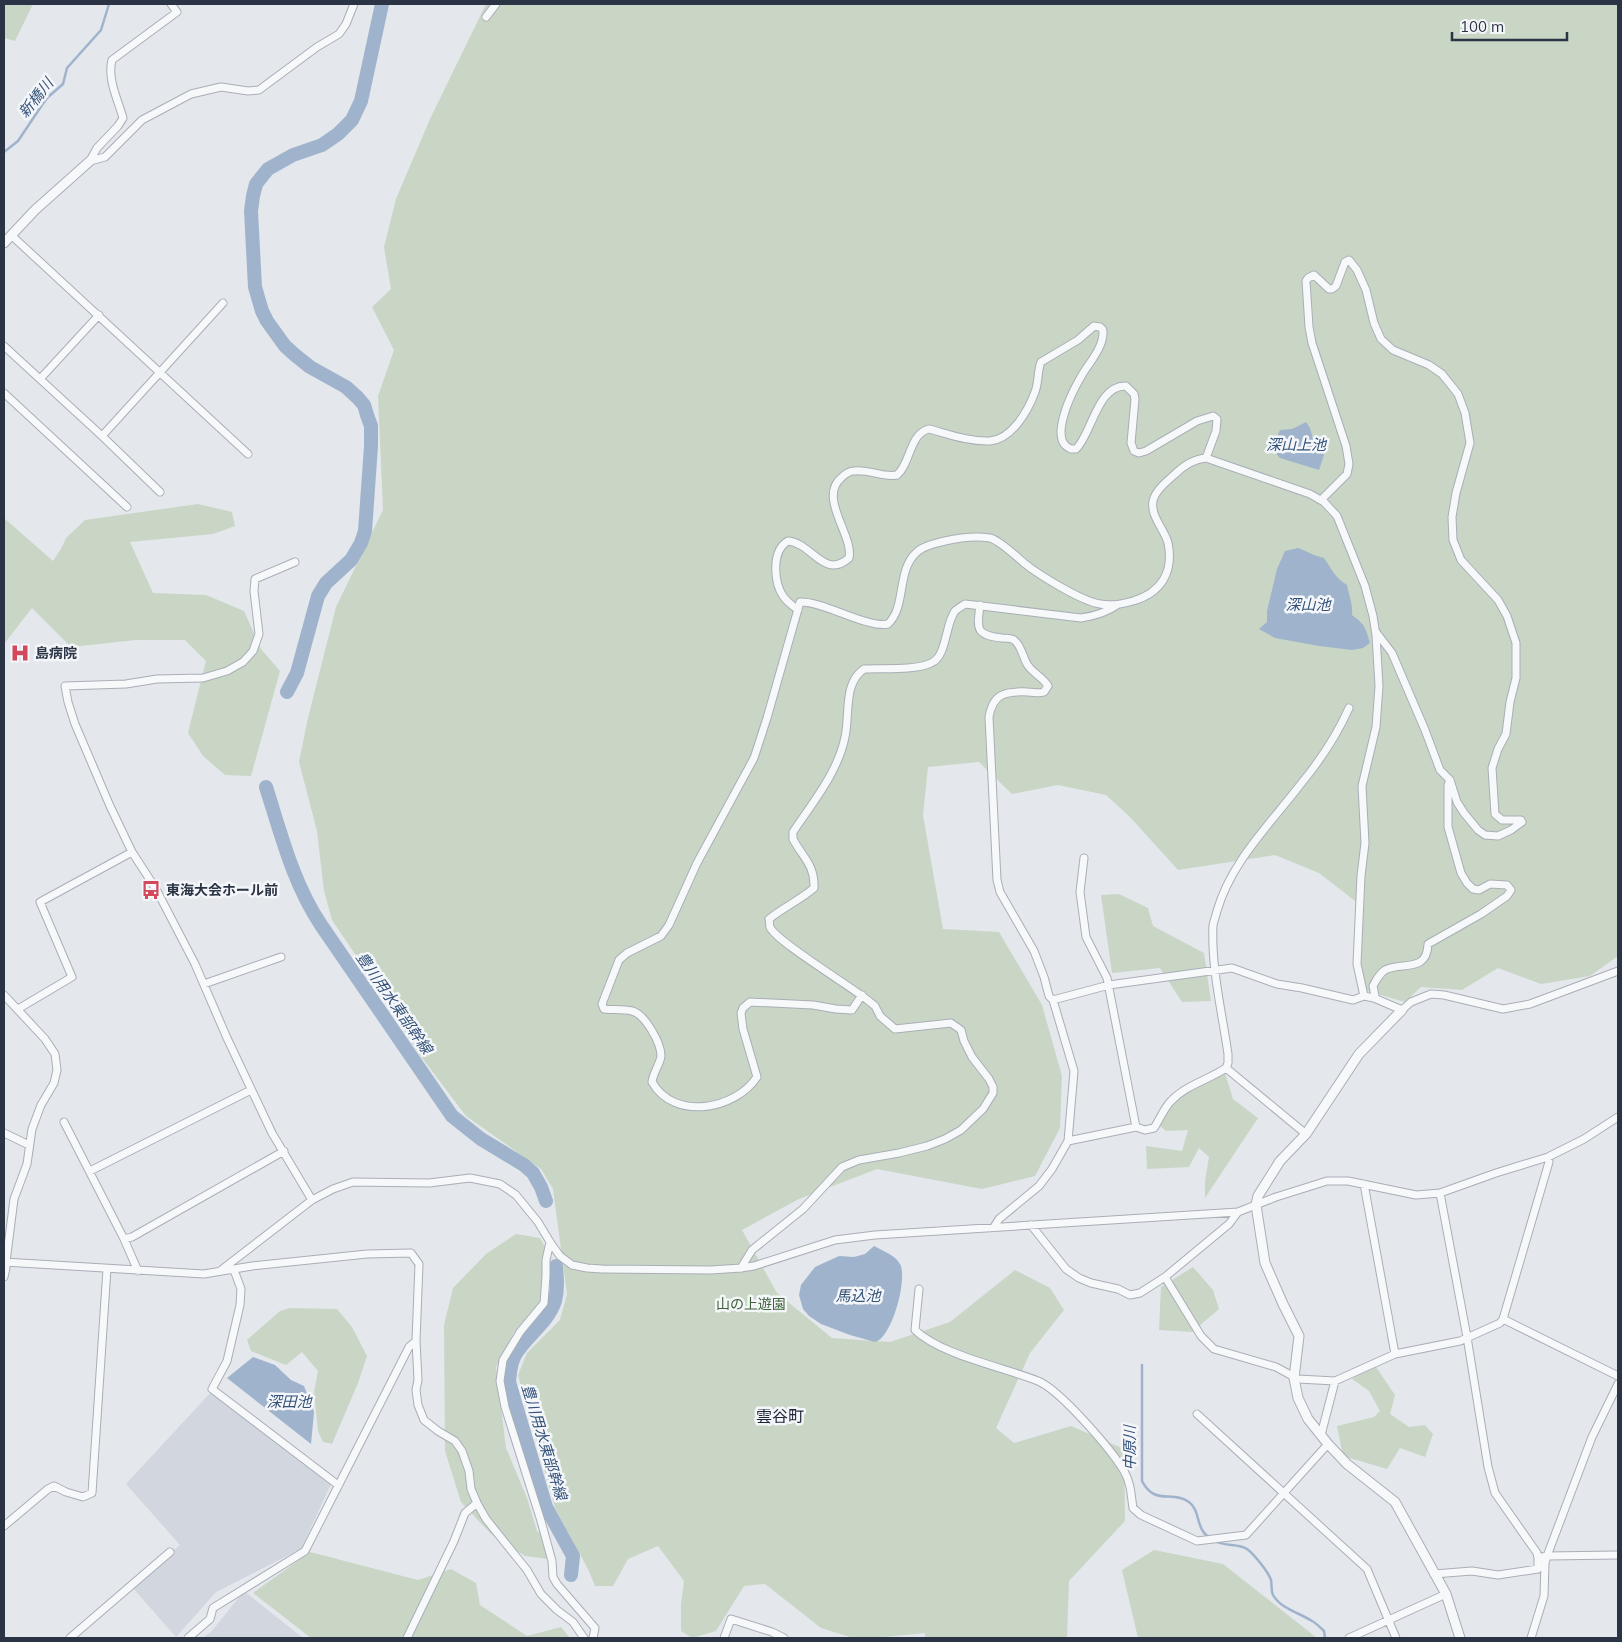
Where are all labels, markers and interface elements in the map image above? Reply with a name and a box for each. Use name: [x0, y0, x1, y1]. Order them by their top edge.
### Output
scale bar: [1452, 10, 1567, 42]
text: 100 m: [1460, 17, 1504, 36]
water label: 新橋川: [14, 73, 58, 121]
water label: 深山上池: [1266, 435, 1328, 454]
water label: 深山池: [1285, 595, 1332, 614]
hospital icon: 島病院: [9, 642, 31, 664]
place label: 島病院: [35, 644, 77, 662]
bus stop icon: 東海大会ホール前: [140, 879, 162, 901]
place label: 東海大会ホール前: [166, 881, 278, 899]
water label: 豊川用水東部幹線: [352, 948, 438, 1059]
water label: 馬込池: [835, 1286, 882, 1305]
park label: 山の上遊園: [716, 1295, 786, 1313]
water label: 豊川用水東部幹線: [518, 1382, 572, 1504]
water label: 深田池: [266, 1392, 313, 1411]
district label: 雲谷町: [756, 1406, 804, 1426]
water label: 中原川: [1120, 1424, 1139, 1471]

